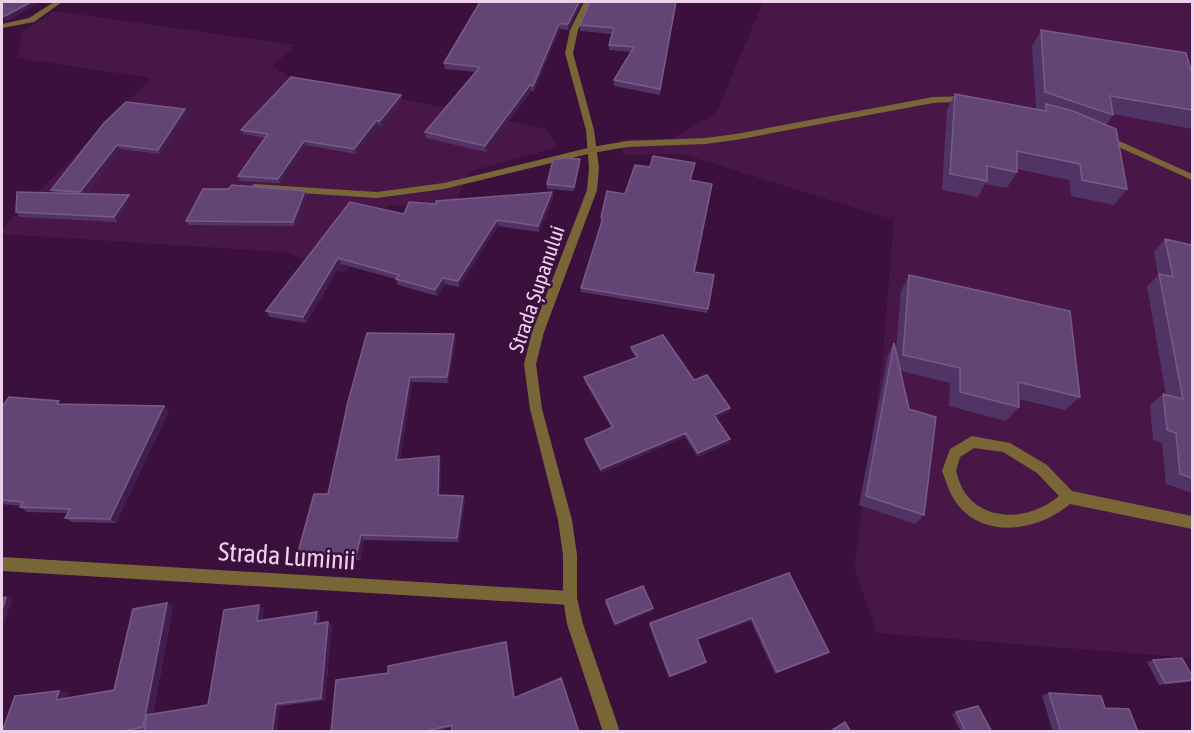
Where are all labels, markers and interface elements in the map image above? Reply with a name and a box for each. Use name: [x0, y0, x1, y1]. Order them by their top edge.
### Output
street label: Strada Șupanului: [503, 222, 569, 355]
street label: Strada Luminii: [217, 536, 357, 576]

